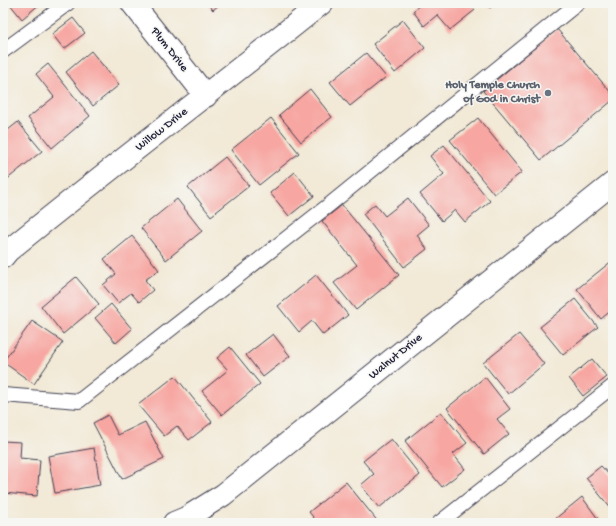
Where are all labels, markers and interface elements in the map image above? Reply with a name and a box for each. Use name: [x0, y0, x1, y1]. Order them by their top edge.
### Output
street label: Plum Drive: [147, 24, 191, 76]
place label: Holy Temple Church of God in Christ: [445, 79, 541, 107]
marker: Holy Temple Church of God in Christ: [543, 88, 553, 98]
street label: Willow Drive: [133, 105, 192, 155]
street label: Walnut Drive: [366, 331, 426, 383]

